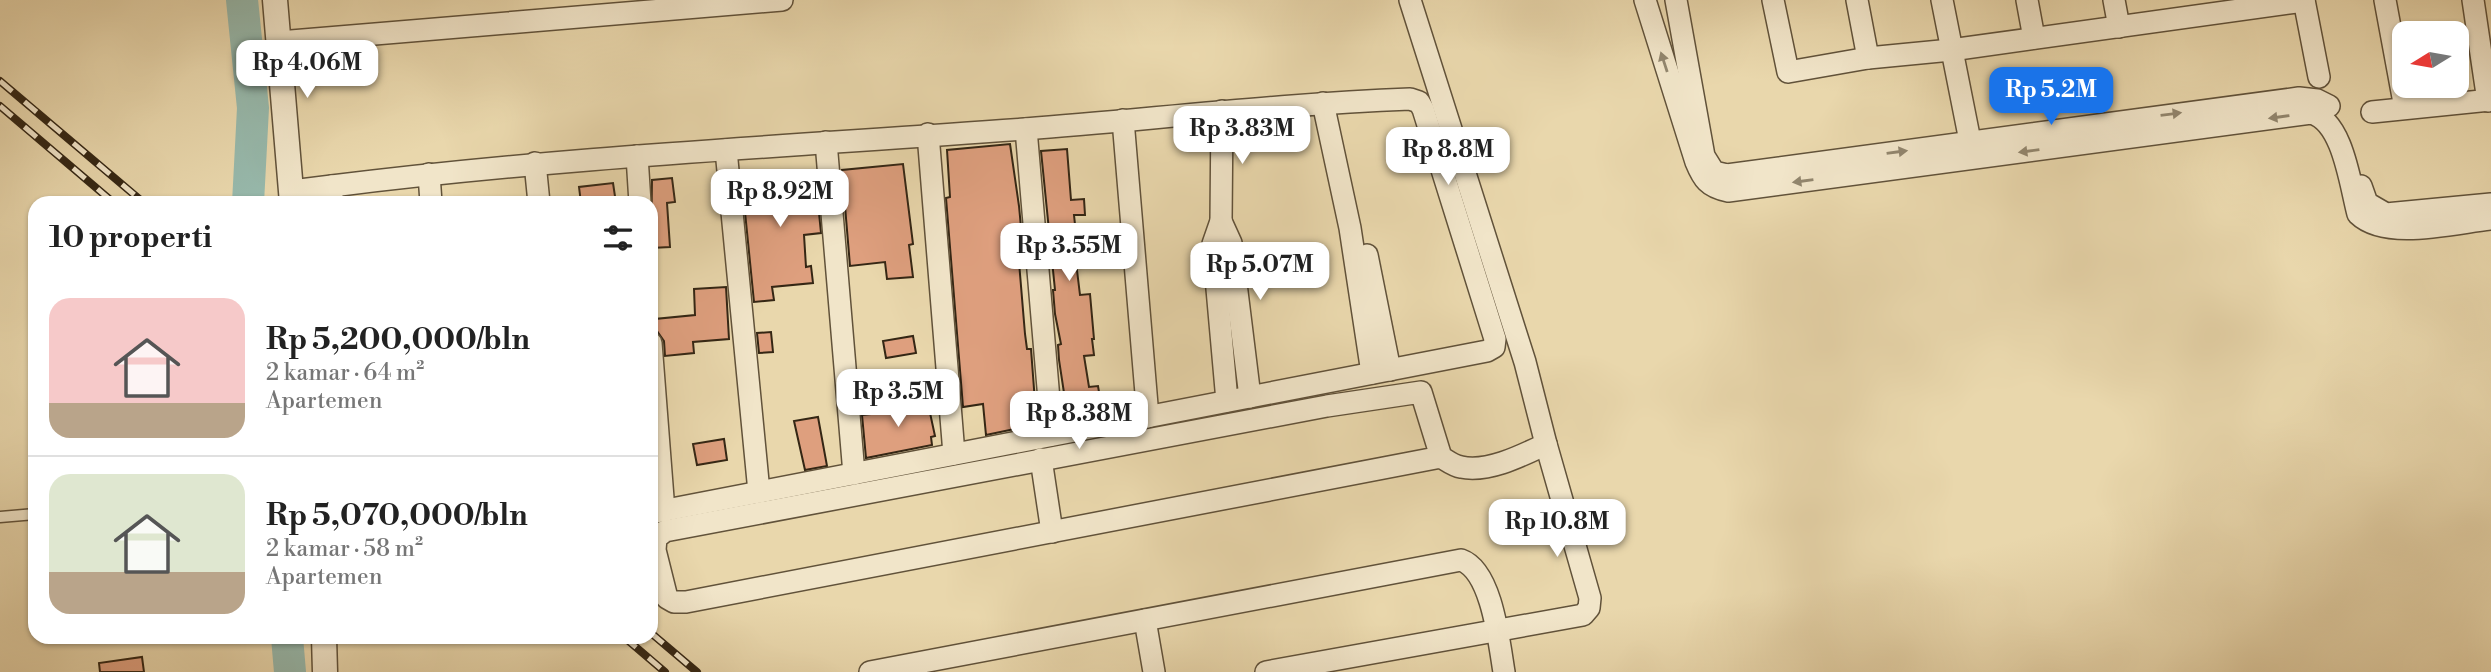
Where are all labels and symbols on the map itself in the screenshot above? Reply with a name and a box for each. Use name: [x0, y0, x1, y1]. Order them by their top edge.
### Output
north arrow: [2392, 21, 2469, 98]
pin: Rp 4.06M: [235, 41, 379, 100]
one-way arrow: [1659, 51, 1669, 72]
pin: Rp 5.2M: [1986, 68, 2116, 127]
pin: Rp 3.83M: [1170, 106, 1314, 166]
one-way arrow: [2160, 109, 2182, 120]
one-way arrow: [2268, 112, 2290, 123]
pin: Rp 8.8M: [1383, 128, 1513, 187]
one-way arrow: [2018, 145, 2040, 156]
one-way arrow: [1886, 146, 1908, 157]
pin: Rp 8.92M: [708, 170, 852, 229]
one-way arrow: [1792, 175, 1814, 186]
pin: Rp 3.55M: [997, 224, 1141, 283]
pin: Rp 5.07M: [1188, 243, 1332, 302]
pin: Rp 3.5M: [833, 370, 963, 429]
pin: Rp 8.38M: [1007, 392, 1151, 451]
pin: Rp 10.8M: [1485, 500, 1629, 559]

